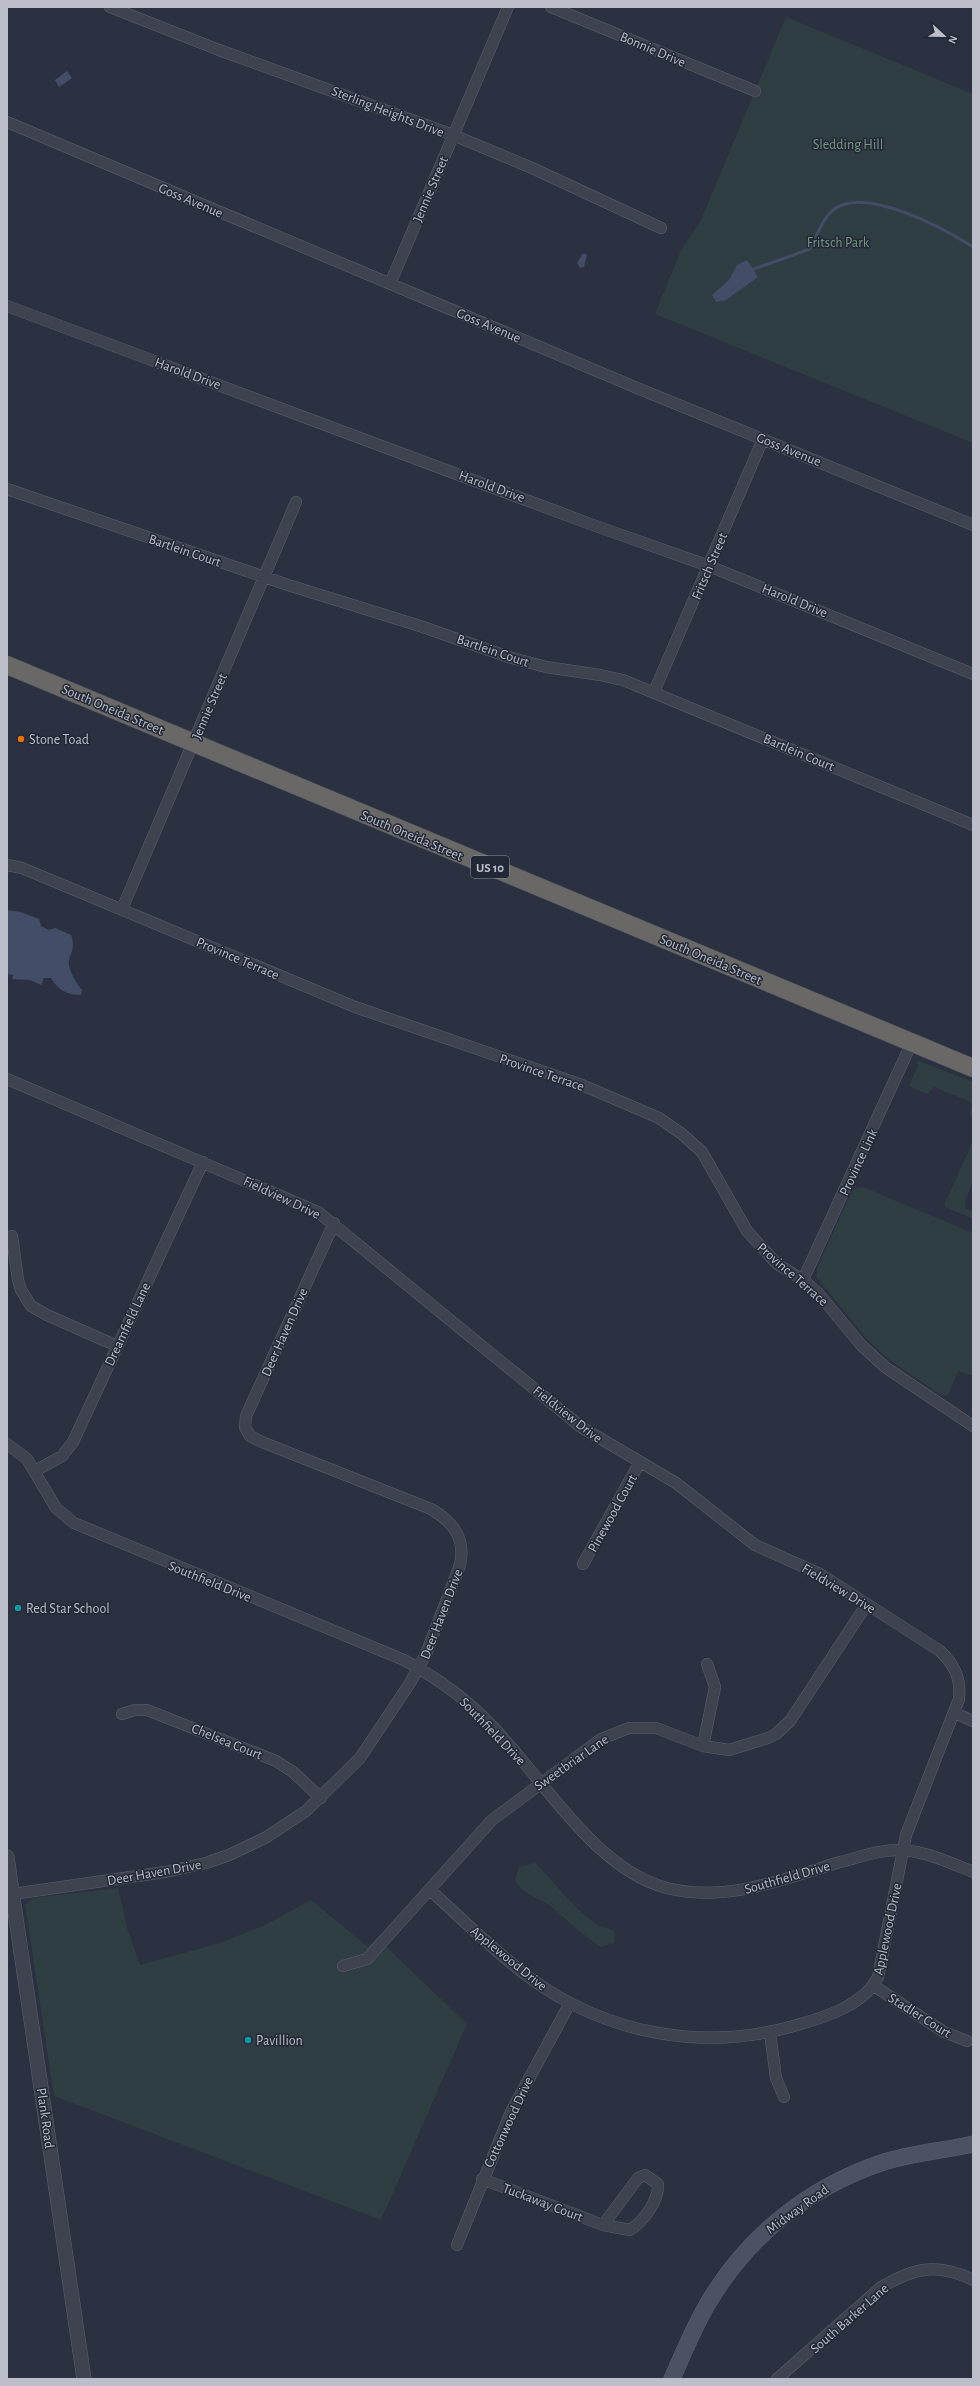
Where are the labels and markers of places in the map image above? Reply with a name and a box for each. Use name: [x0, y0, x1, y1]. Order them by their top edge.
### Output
place label: Stone Toad: [29, 733, 89, 747]
marker: Stone Toad: [16, 734, 26, 744]
place label: Red Star School: [26, 1602, 110, 1616]
marker: Red Star School: [13, 1603, 23, 1613]
place label: Pavillion: [256, 2034, 303, 2048]
marker: Pavillion: [243, 2035, 253, 2045]

